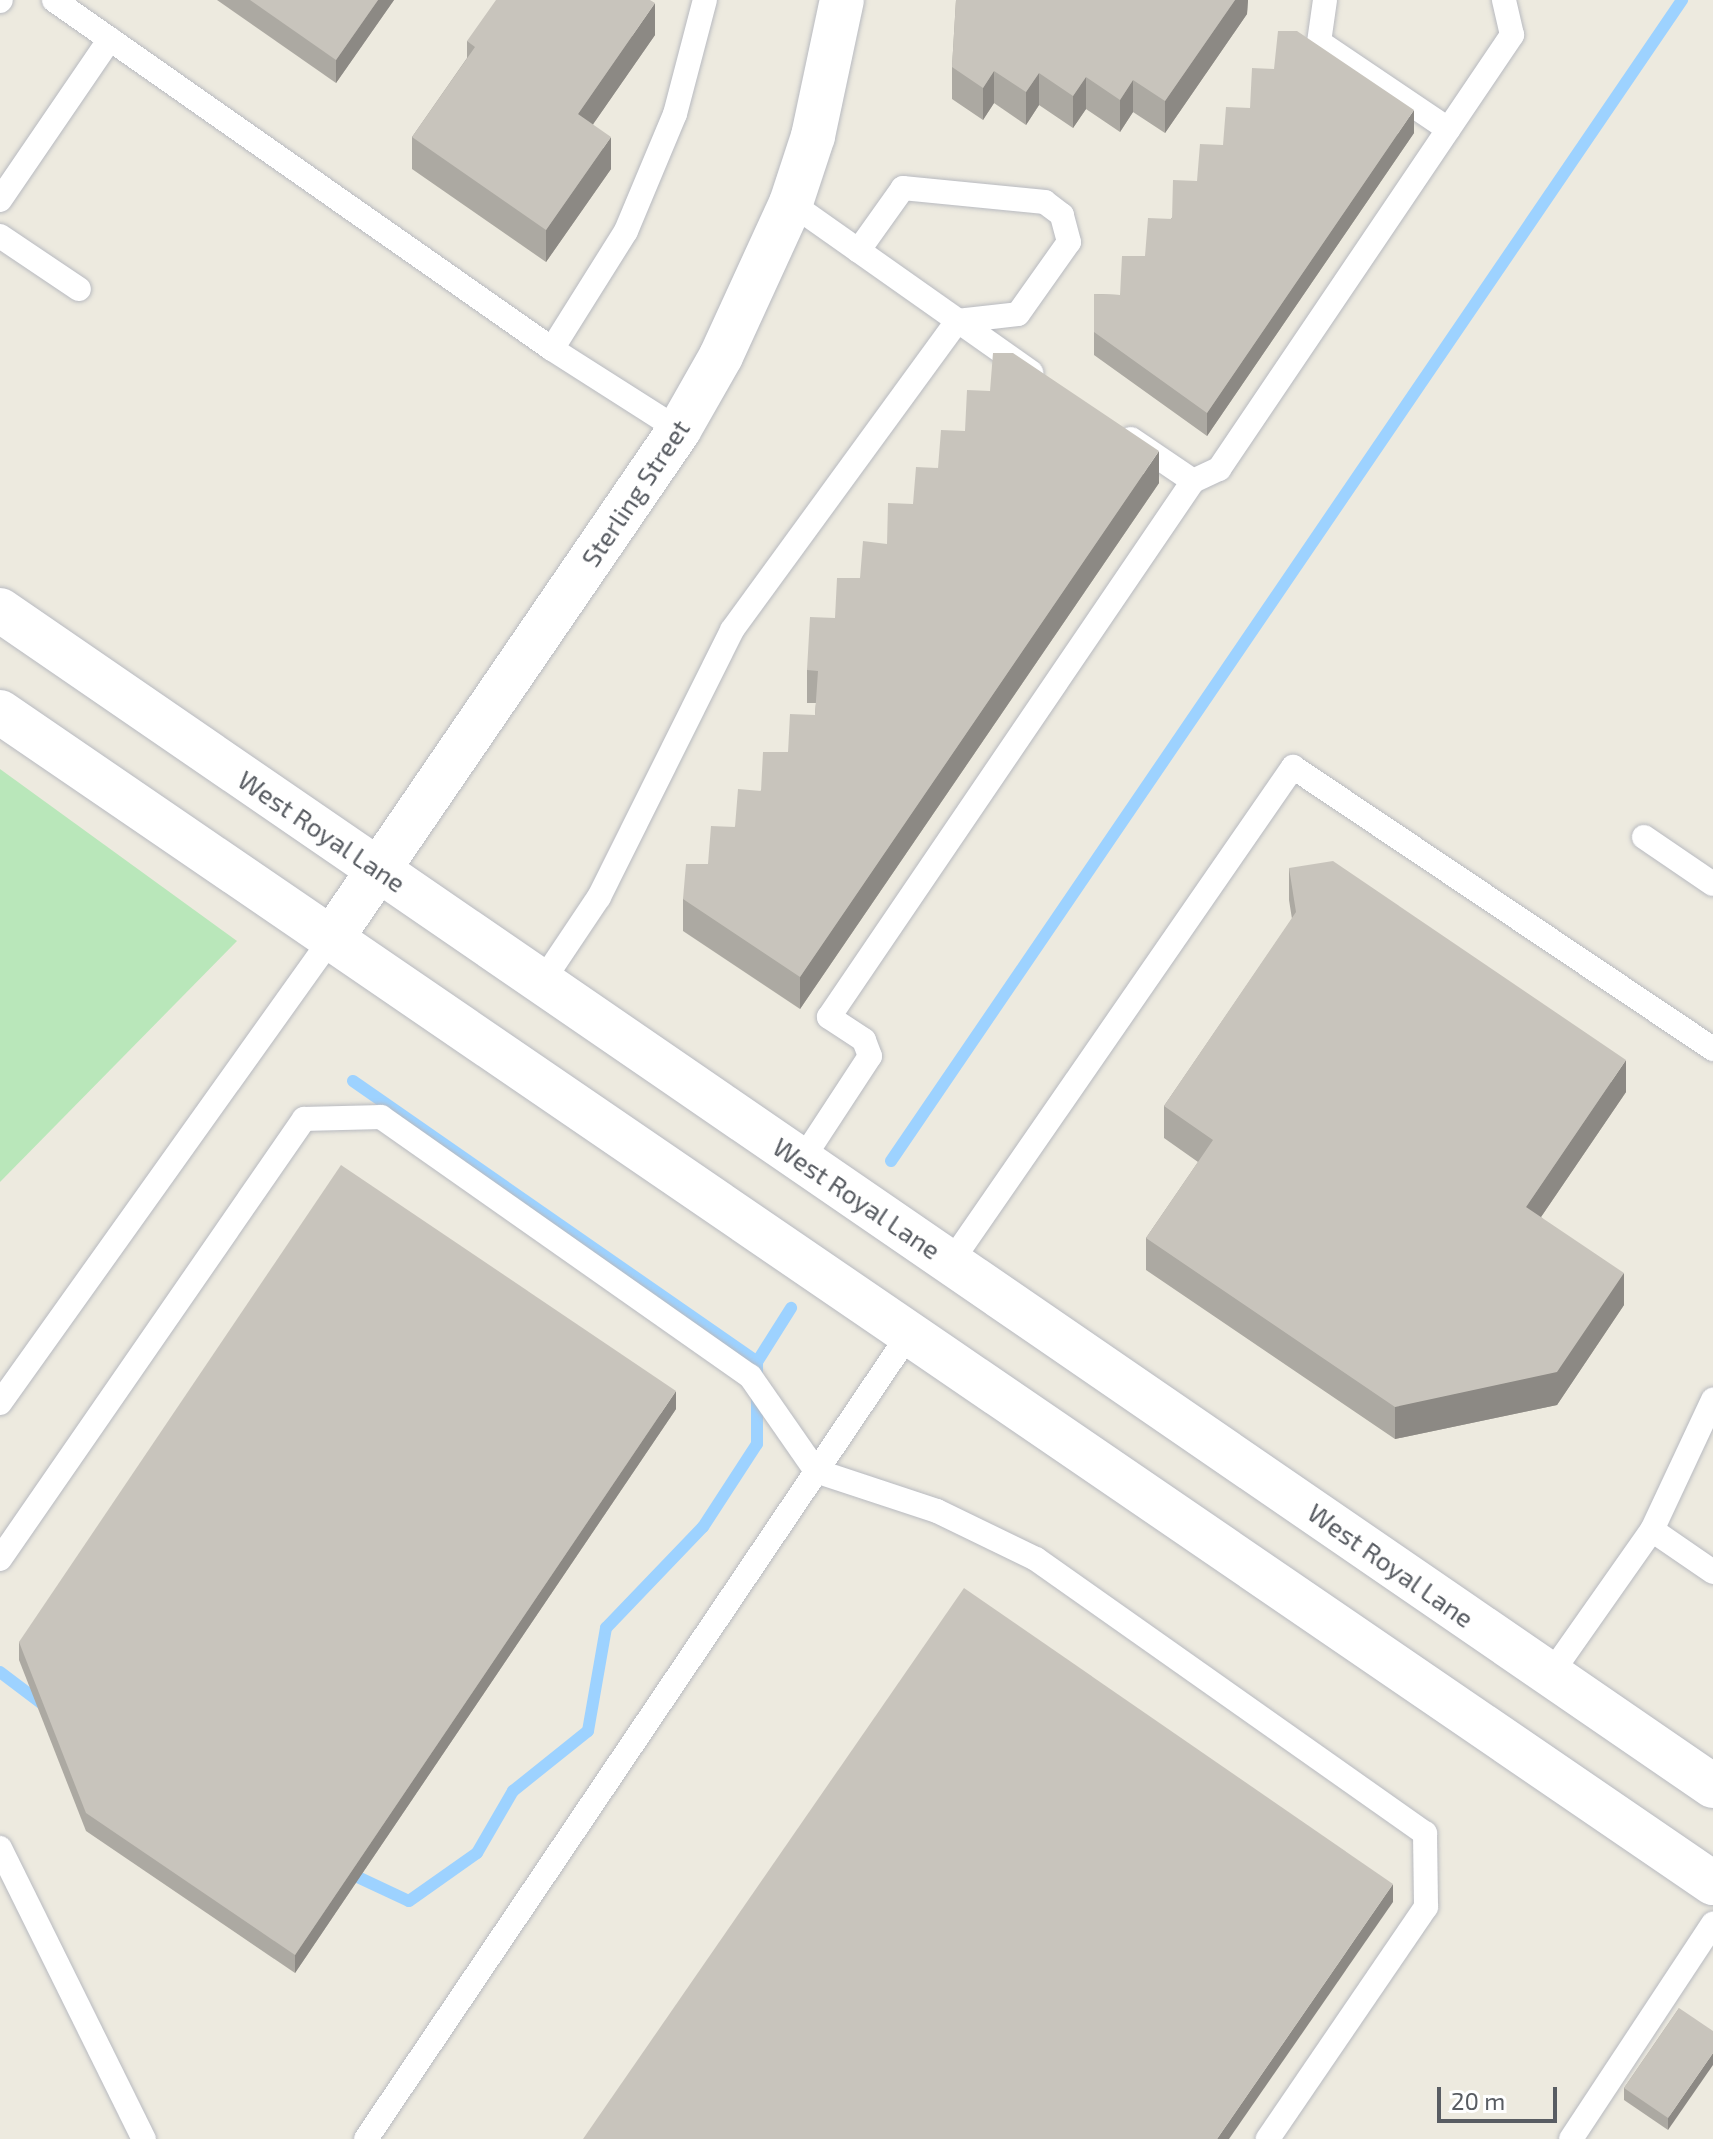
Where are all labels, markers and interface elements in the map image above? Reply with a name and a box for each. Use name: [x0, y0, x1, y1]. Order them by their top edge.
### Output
street label: Sterling Street: [574, 414, 696, 572]
street label: West Royal Lane: [232, 763, 412, 899]
street label: West Royal Lane: [767, 1130, 947, 1266]
street label: West Royal Lane: [1302, 1496, 1480, 1634]
scale bar: [1441, 2071, 1561, 2121]
text: 20 m: [1451, 2086, 1505, 2115]

